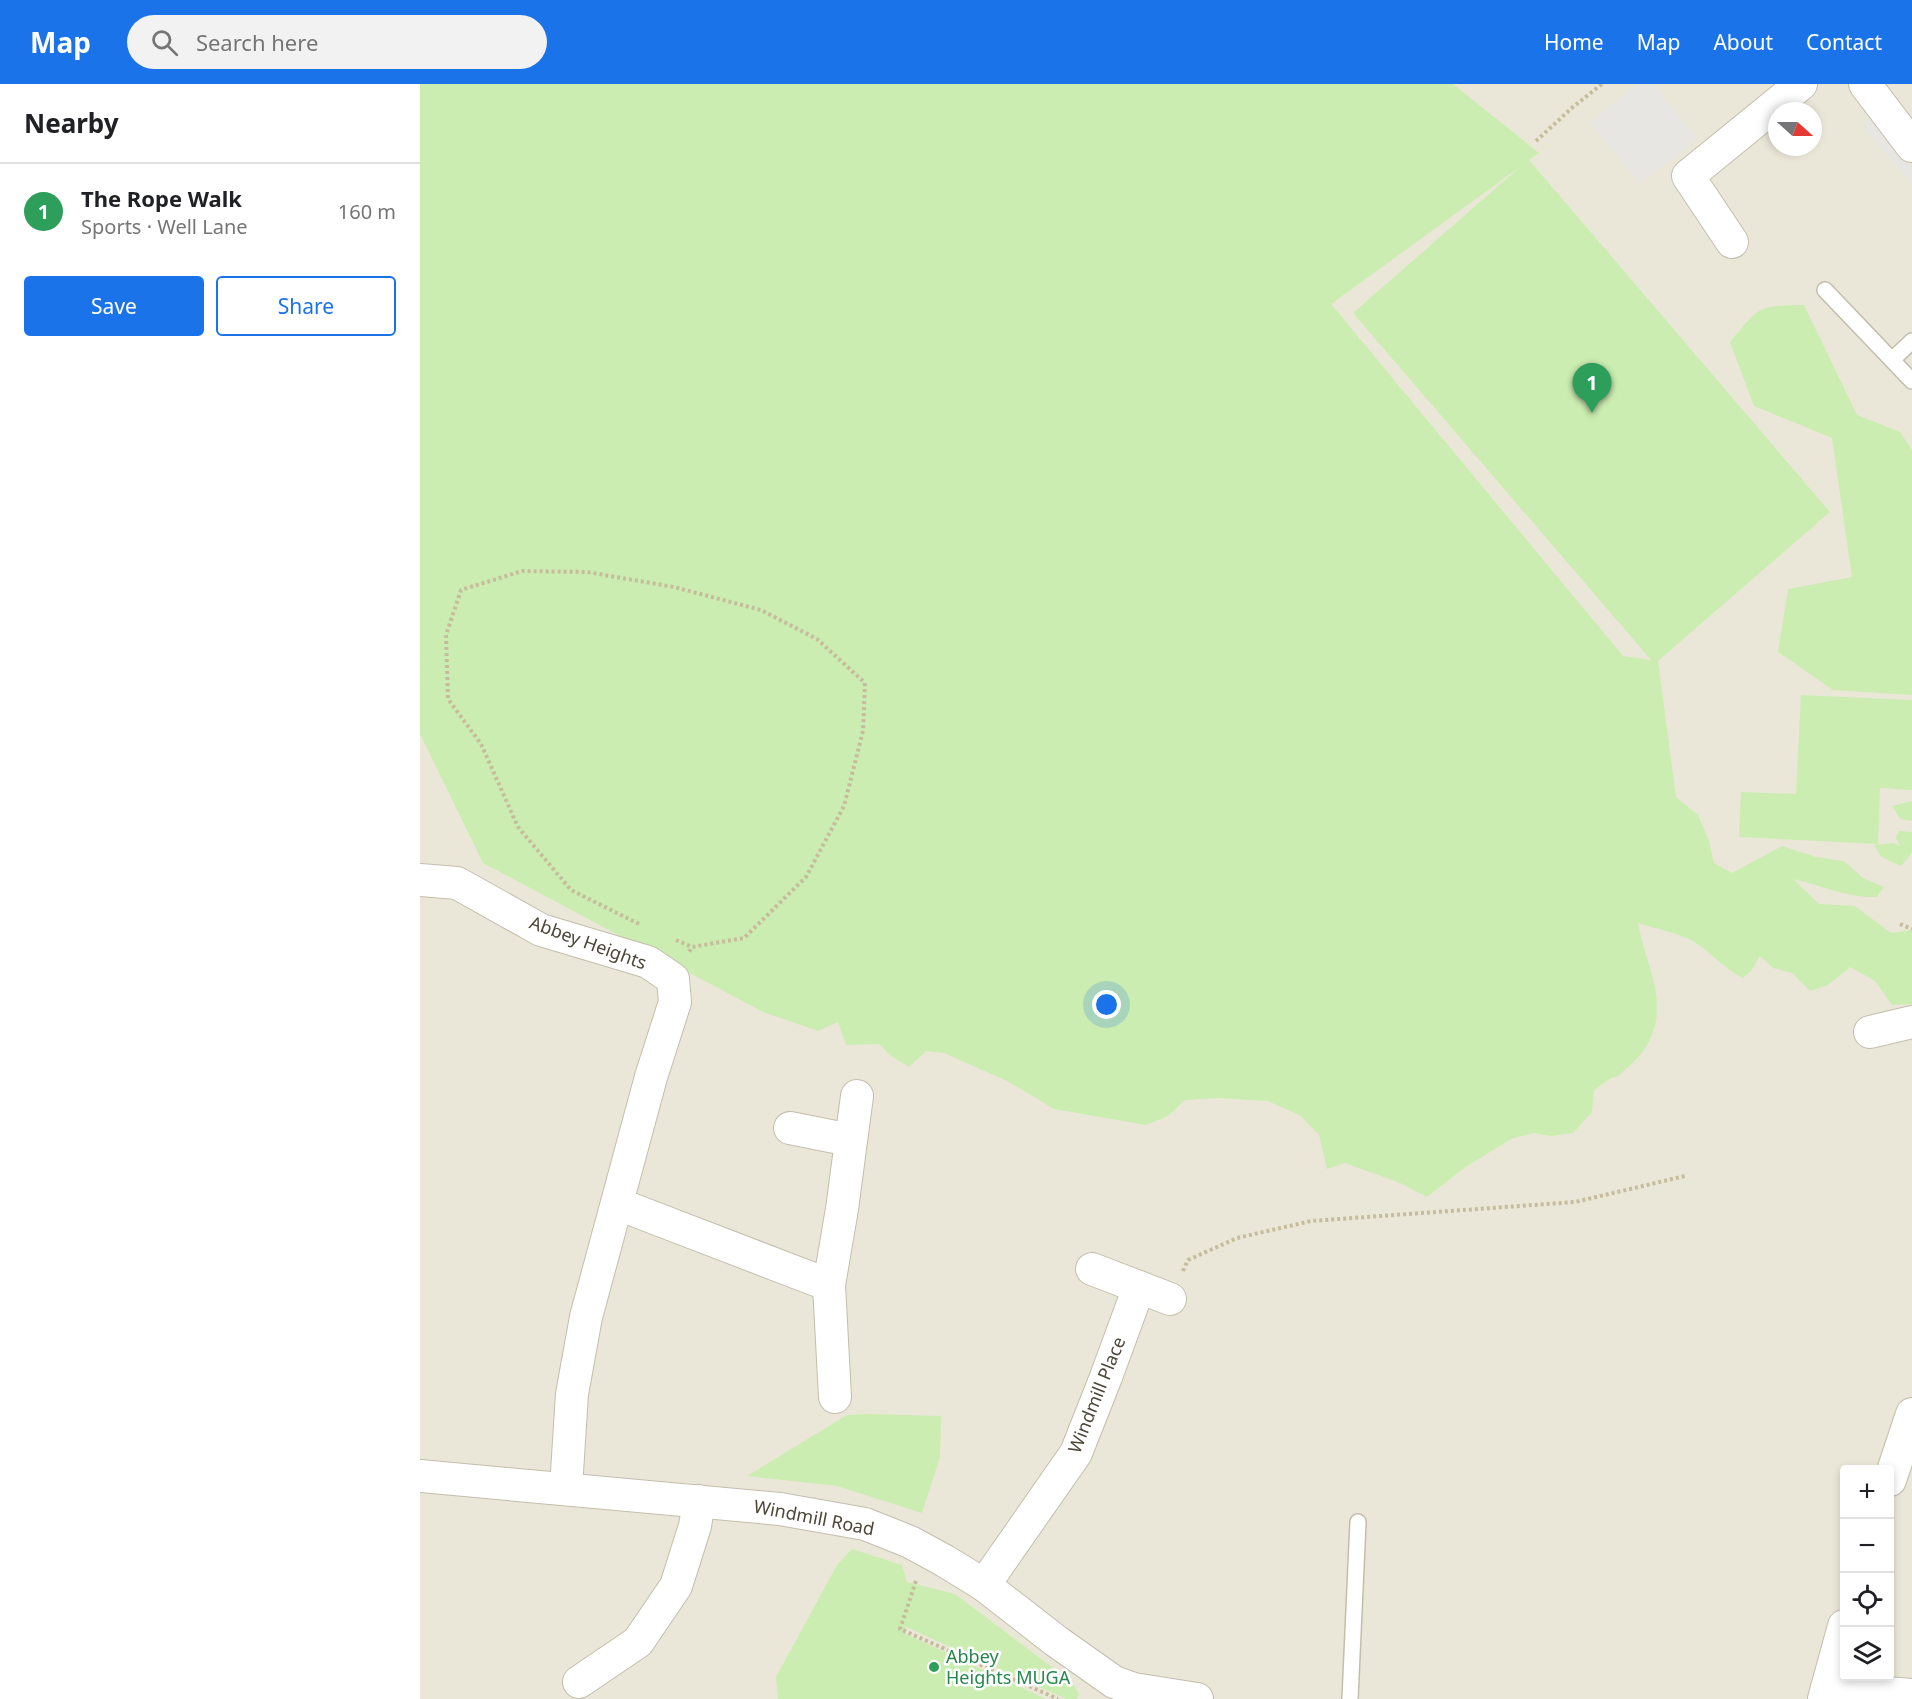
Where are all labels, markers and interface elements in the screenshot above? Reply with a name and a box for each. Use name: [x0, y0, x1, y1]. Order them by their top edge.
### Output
search box: [127, 15, 547, 69]
text: Map: [30, 23, 91, 61]
icon: search: [148, 26, 181, 59]
text: Search here: [196, 27, 318, 57]
text: Home: [1544, 28, 1604, 56]
text: Map: [1637, 28, 1680, 56]
text: About: [1713, 28, 1773, 56]
text: Contact: [1806, 28, 1882, 56]
north arrow: [1768, 102, 1822, 156]
text: Nearby: [24, 105, 119, 141]
text: The Rope Walk: [81, 183, 242, 213]
text: 1: [38, 198, 49, 225]
text: 160 m: [338, 198, 396, 225]
text: Sports · Well Lane: [81, 213, 248, 240]
button: Save: [24, 276, 204, 336]
button: Share: [216, 276, 396, 336]
pin: 1: [1572, 364, 1612, 413]
street label: Abbey Heights: [527, 910, 650, 974]
your location: [1092, 990, 1121, 1019]
street label: Windmill Place: [1062, 1333, 1130, 1456]
map controls: [1840, 1465, 1894, 1681]
button: +: [1840, 1465, 1894, 1519]
street label: Windmill Road: [752, 1494, 876, 1540]
button: −: [1840, 1519, 1894, 1573]
button: locate: [1840, 1573, 1894, 1627]
button: layers: [1840, 1627, 1894, 1681]
place label: Abbey Heights MUGA: [946, 1644, 1071, 1689]
marker: Abbey Heights MUGA: [927, 1660, 941, 1674]

